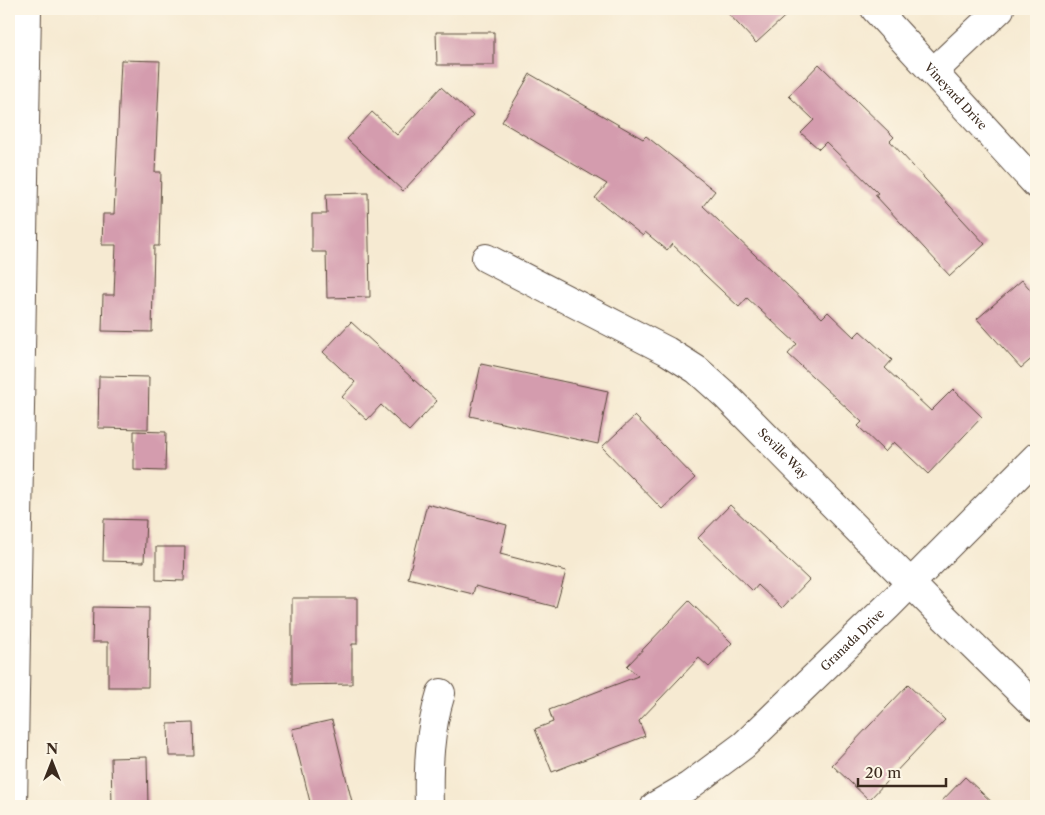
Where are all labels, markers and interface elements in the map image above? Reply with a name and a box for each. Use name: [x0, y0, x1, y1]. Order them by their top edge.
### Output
street label: Vineyard Drive: [921, 59, 991, 133]
street label: Seville Way: [755, 425, 812, 482]
street label: Granada Drive: [817, 605, 887, 674]
north arrow: [28, 738, 78, 788]
text: N: [46, 740, 58, 758]
scale bar: [858, 755, 945, 787]
text: 20 m: [865, 763, 901, 782]

